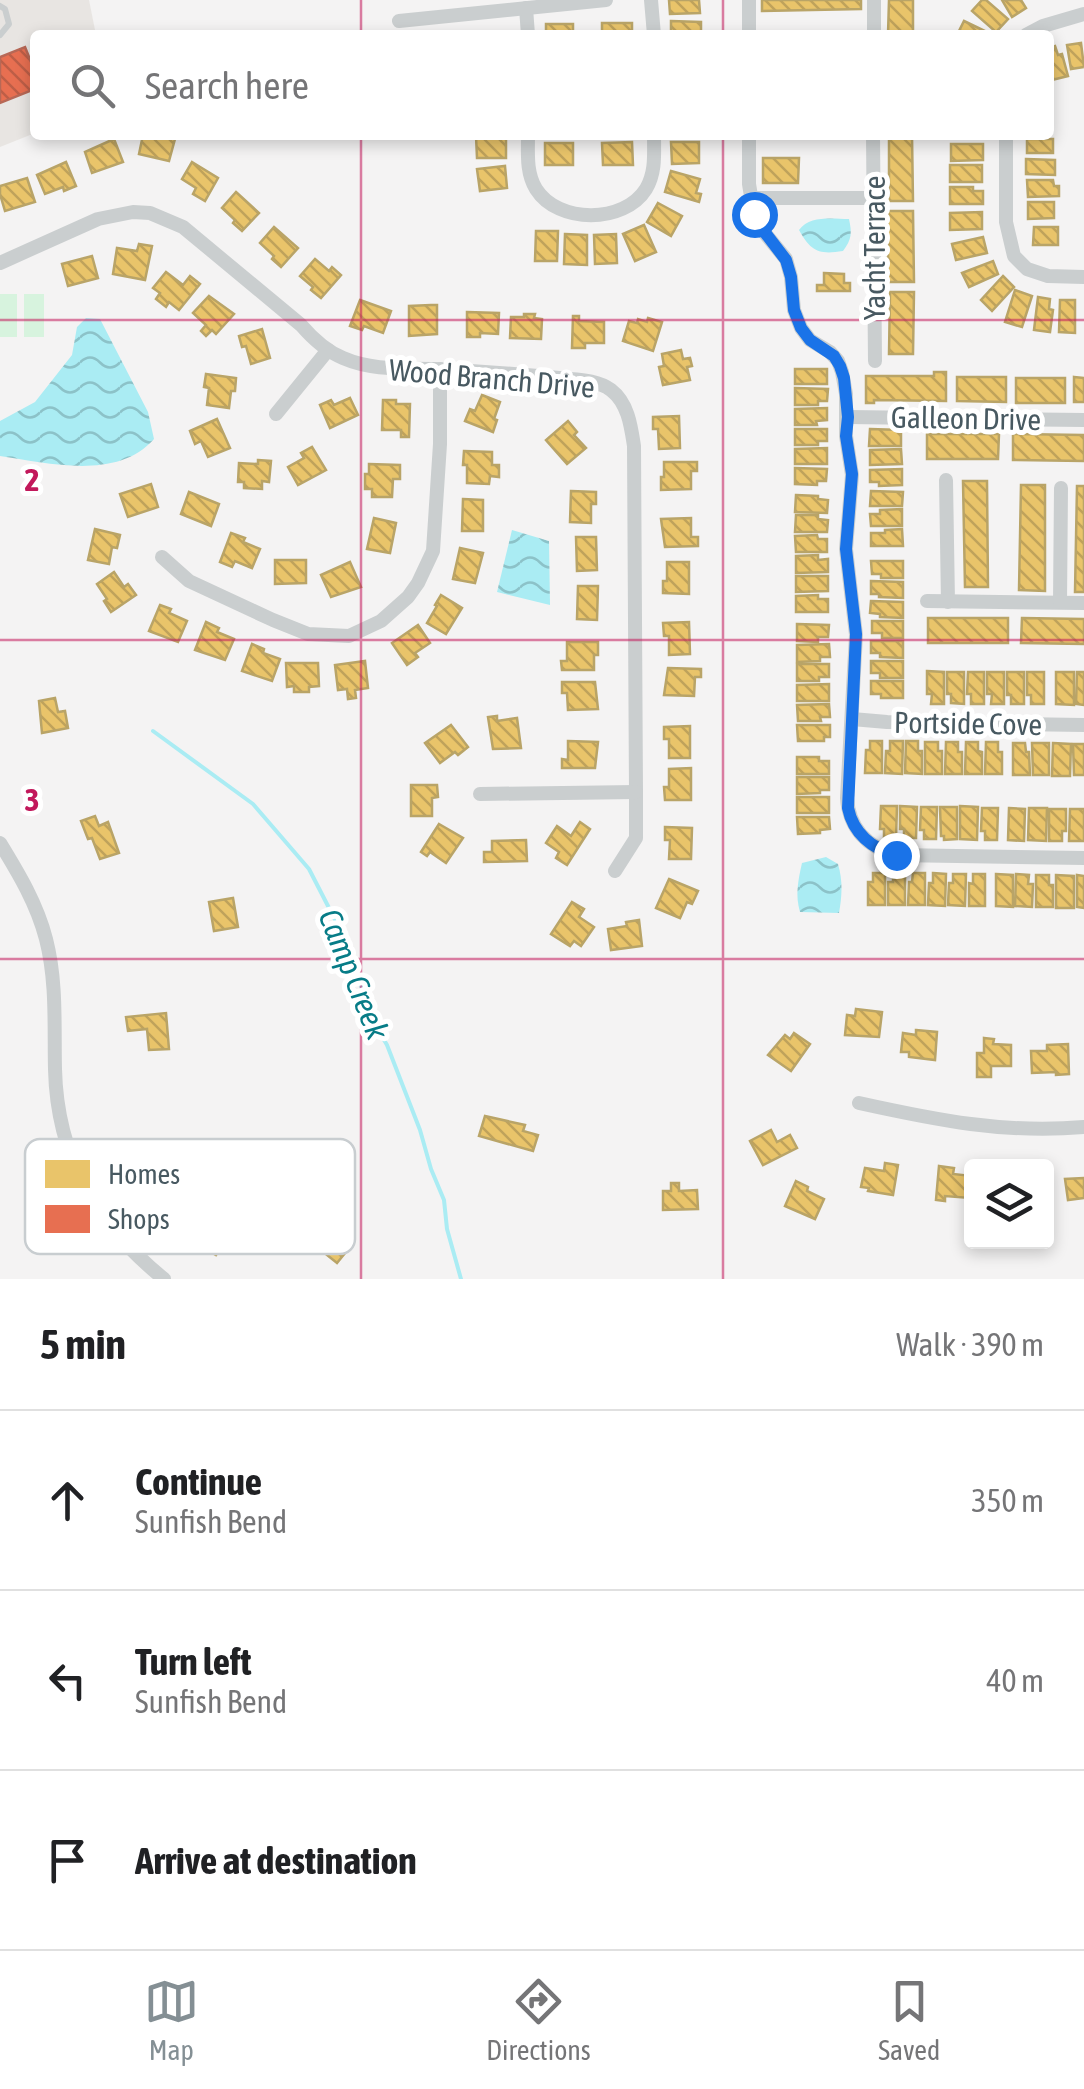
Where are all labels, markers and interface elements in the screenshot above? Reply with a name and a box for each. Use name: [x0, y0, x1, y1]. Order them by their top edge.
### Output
search box: [30, 30, 1054, 140]
icon: search: [65, 58, 120, 113]
text: Search here: [145, 64, 309, 107]
street label: Yacht Terrace: [857, 176, 891, 320]
route start: [732, 192, 778, 238]
street label: Wood Branch Drive: [388, 352, 596, 404]
street label: Galleon Drive: [891, 400, 1041, 436]
text: 2: [24, 461, 40, 498]
street label: Portside Cove: [894, 705, 1042, 741]
text: 3: [24, 781, 40, 818]
route end: [874, 833, 920, 879]
water label: Camp Creek: [311, 903, 397, 1045]
legend: [25, 1139, 355, 1254]
text: Homes: [108, 1158, 180, 1190]
map controls: [964, 1159, 1054, 1249]
button: layers: [964, 1159, 1054, 1249]
text: Shops: [108, 1203, 170, 1235]
text: 5 min: [40, 1320, 126, 1368]
text: Walk · 390 m: [896, 1326, 1044, 1363]
text: Continue: [135, 1460, 262, 1503]
icon: ahead: [40, 1473, 95, 1528]
text: 350 m: [971, 1482, 1044, 1519]
text: Sunfish Bend: [135, 1503, 287, 1540]
text: Turn left: [135, 1640, 251, 1683]
icon: left: [40, 1653, 95, 1708]
text: 40 m: [986, 1662, 1044, 1699]
text: Sunfish Bend: [135, 1683, 287, 1720]
icon: arrive: [40, 1833, 95, 1888]
text: Arrive at destination: [135, 1839, 417, 1882]
tab: Map: [144, 1974, 199, 2066]
tab: Directions: [486, 1974, 591, 2066]
tab: Saved: [878, 1974, 940, 2066]

